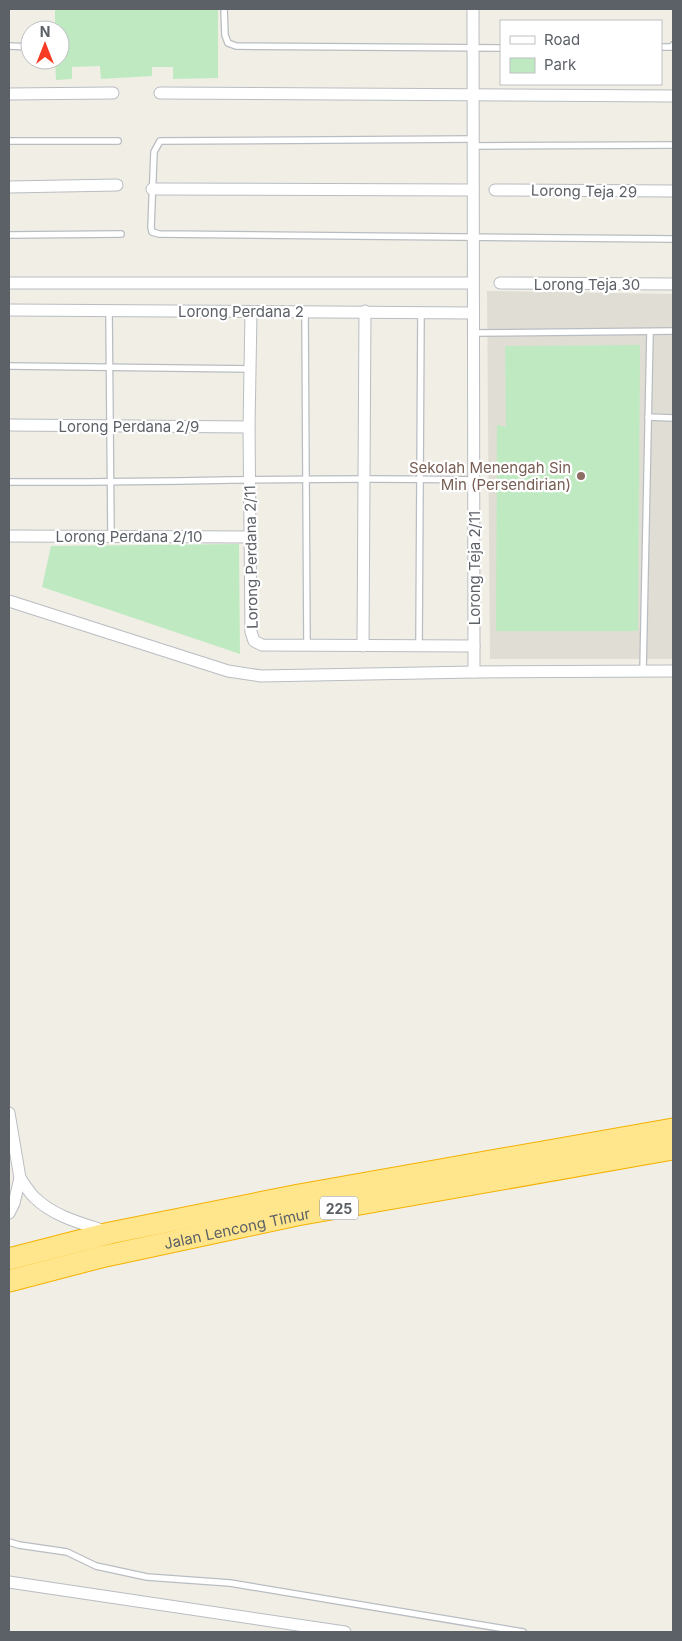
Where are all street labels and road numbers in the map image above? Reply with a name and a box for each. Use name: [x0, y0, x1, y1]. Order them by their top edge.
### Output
street label: Lorong Teja 29: [531, 181, 637, 201]
street label: Lorong Teja 30: [534, 275, 640, 294]
street label: Lorong Perdana 2: [178, 302, 304, 321]
street label: Lorong Perdana 2/9: [59, 417, 199, 436]
street label: Lorong Perdana 2/11: [240, 485, 262, 629]
street label: Lorong Teja 2/11: [465, 511, 484, 625]
street label: Lorong Perdana 2/10: [55, 527, 203, 546]
road number: 225: [320, 1196, 358, 1220]
street label: Jalan Lencong Timur: [162, 1203, 312, 1253]

